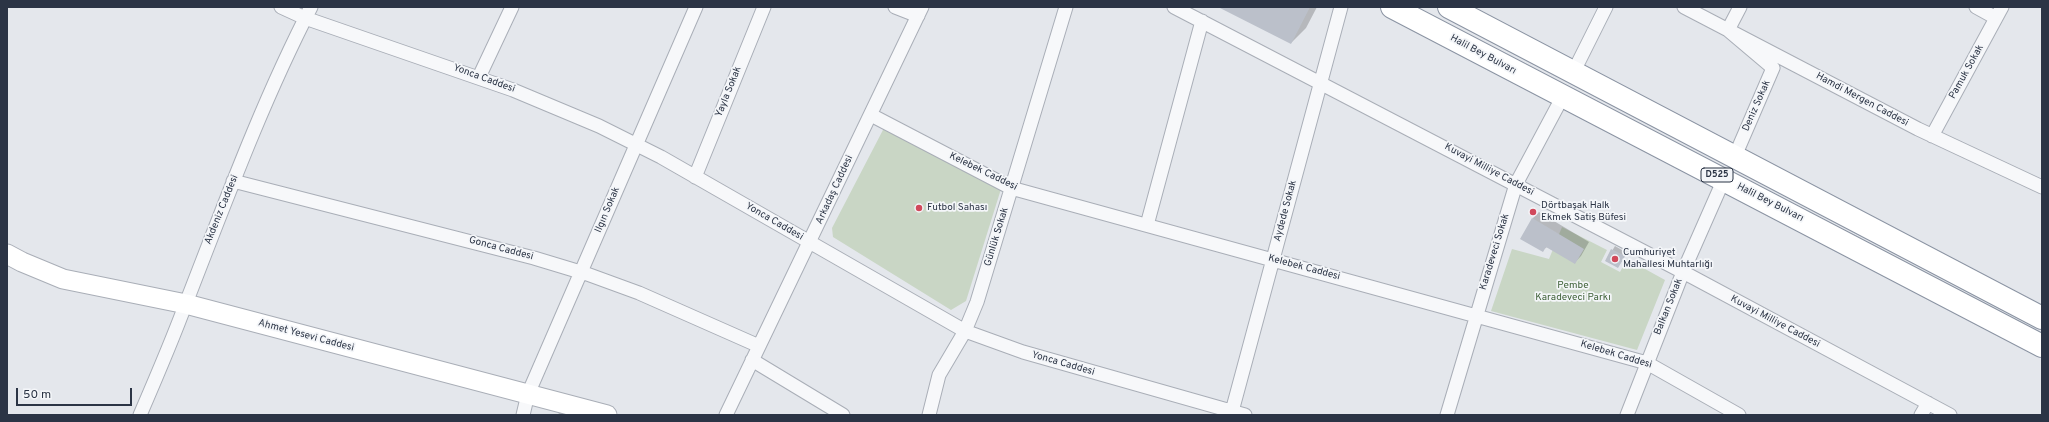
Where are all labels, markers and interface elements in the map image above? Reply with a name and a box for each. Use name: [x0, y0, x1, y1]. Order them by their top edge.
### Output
street label: Halil Bey Bulvarı: [1448, 33, 1518, 77]
street label: Pamuk Sokak: [1947, 43, 1987, 101]
street label: Yonca Caddesi: [451, 62, 517, 96]
street label: Yayla Sokak: [713, 65, 745, 119]
street label: Hamdi Mergen Caddesi: [1814, 71, 1910, 129]
street label: Deniz Sokak: [1740, 79, 1774, 133]
street label: Kuvayi Milliye Caddesi: [1442, 141, 1536, 199]
street label: Kelebek Caddesi: [947, 150, 1019, 194]
street label: Arkadaş Caddesi: [814, 154, 856, 226]
road number: D525: [1701, 168, 1733, 182]
street label: Akdeniz Caddesi: [203, 173, 241, 247]
street label: Aydede Sokak: [1272, 179, 1300, 243]
street label: Halil Bey Bulvarı: [1735, 181, 1805, 225]
street label: Ilgın Sokak: [593, 185, 623, 235]
place label: Dörtbaşak Halk Ekmek Satiş Büfesi: [1541, 200, 1626, 224]
street label: Yonca Caddesi: [743, 201, 805, 243]
place label: Futbol Sahası: [927, 202, 987, 214]
marker: Futbol Sahası: [914, 203, 924, 213]
street label: Günlük Sokak: [982, 206, 1012, 268]
marker: Dörtbaşak Halk Ekmek Satiş Büfesi: [1528, 207, 1538, 217]
street label: Karadeveci Sokak: [1478, 212, 1512, 292]
street label: Gonca Caddesi: [467, 235, 535, 263]
place label: Cumhuriyet Mahallesi Muhtarlığı: [1623, 247, 1713, 270]
street label: Kelebek Caddesi: [1267, 253, 1341, 283]
marker: Cumhuriyet Mahallesi Muhtarlığı: [1610, 254, 1620, 264]
street label: Balkan Sokak: [1652, 277, 1686, 337]
park label: Pembe Karadeveci Parkı: [1535, 280, 1611, 304]
street label: Kuvayi Milliye Caddesi: [1728, 293, 1822, 351]
street label: Ahmet Yesevi Caddesi: [257, 317, 355, 355]
street label: Kelebek Caddesi: [1579, 338, 1653, 372]
street label: Yonca Caddesi: [1030, 349, 1096, 379]
scale bar: [18, 380, 134, 406]
text: 50 m: [23, 387, 51, 403]

